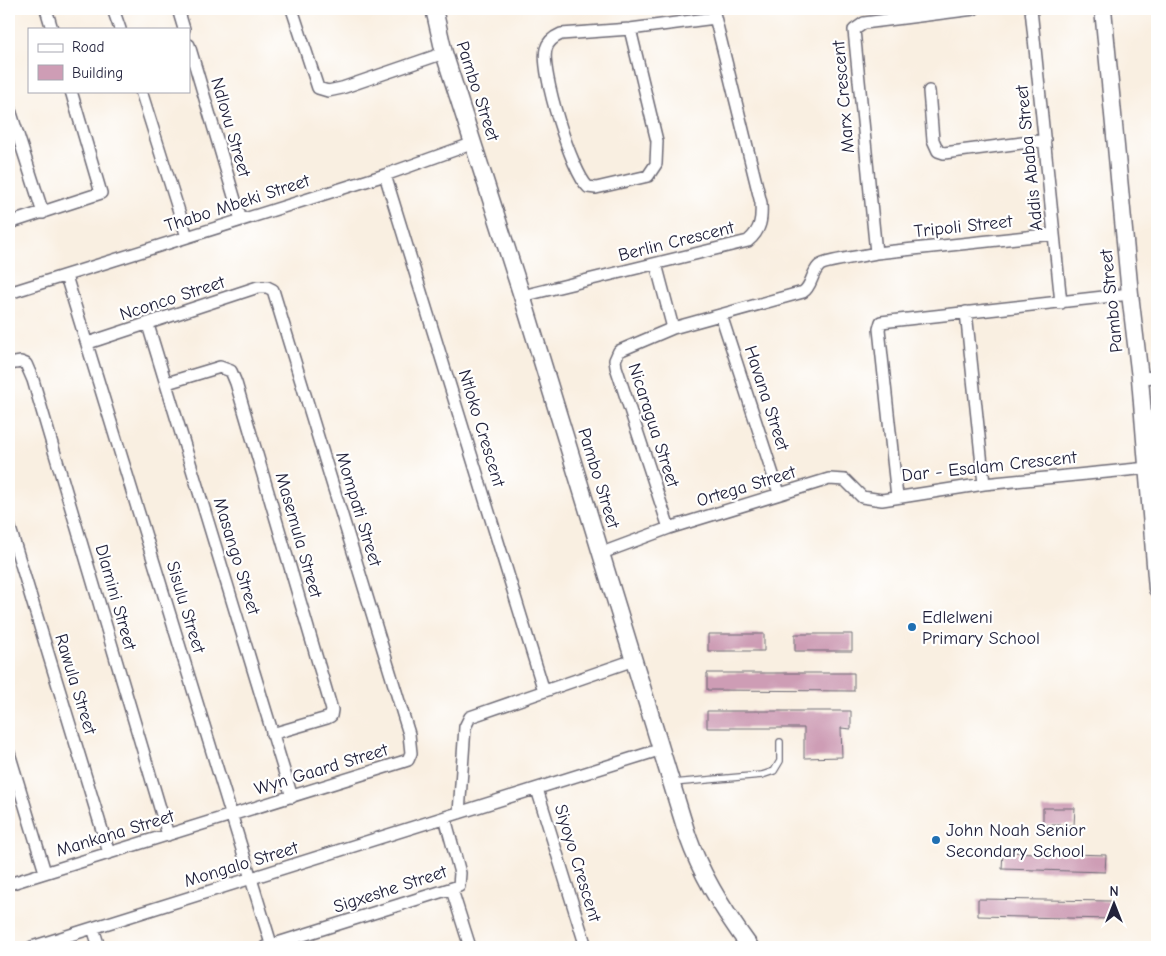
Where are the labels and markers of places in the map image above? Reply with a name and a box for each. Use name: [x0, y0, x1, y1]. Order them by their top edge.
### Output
place label: Edlelweni Primary School: [922, 607, 1040, 649]
marker: Edlelweni Primary School: [906, 621, 918, 633]
place label: John Noah Senior Secondary School: [946, 820, 1086, 862]
marker: John Noah Senior Secondary School: [930, 834, 942, 846]

